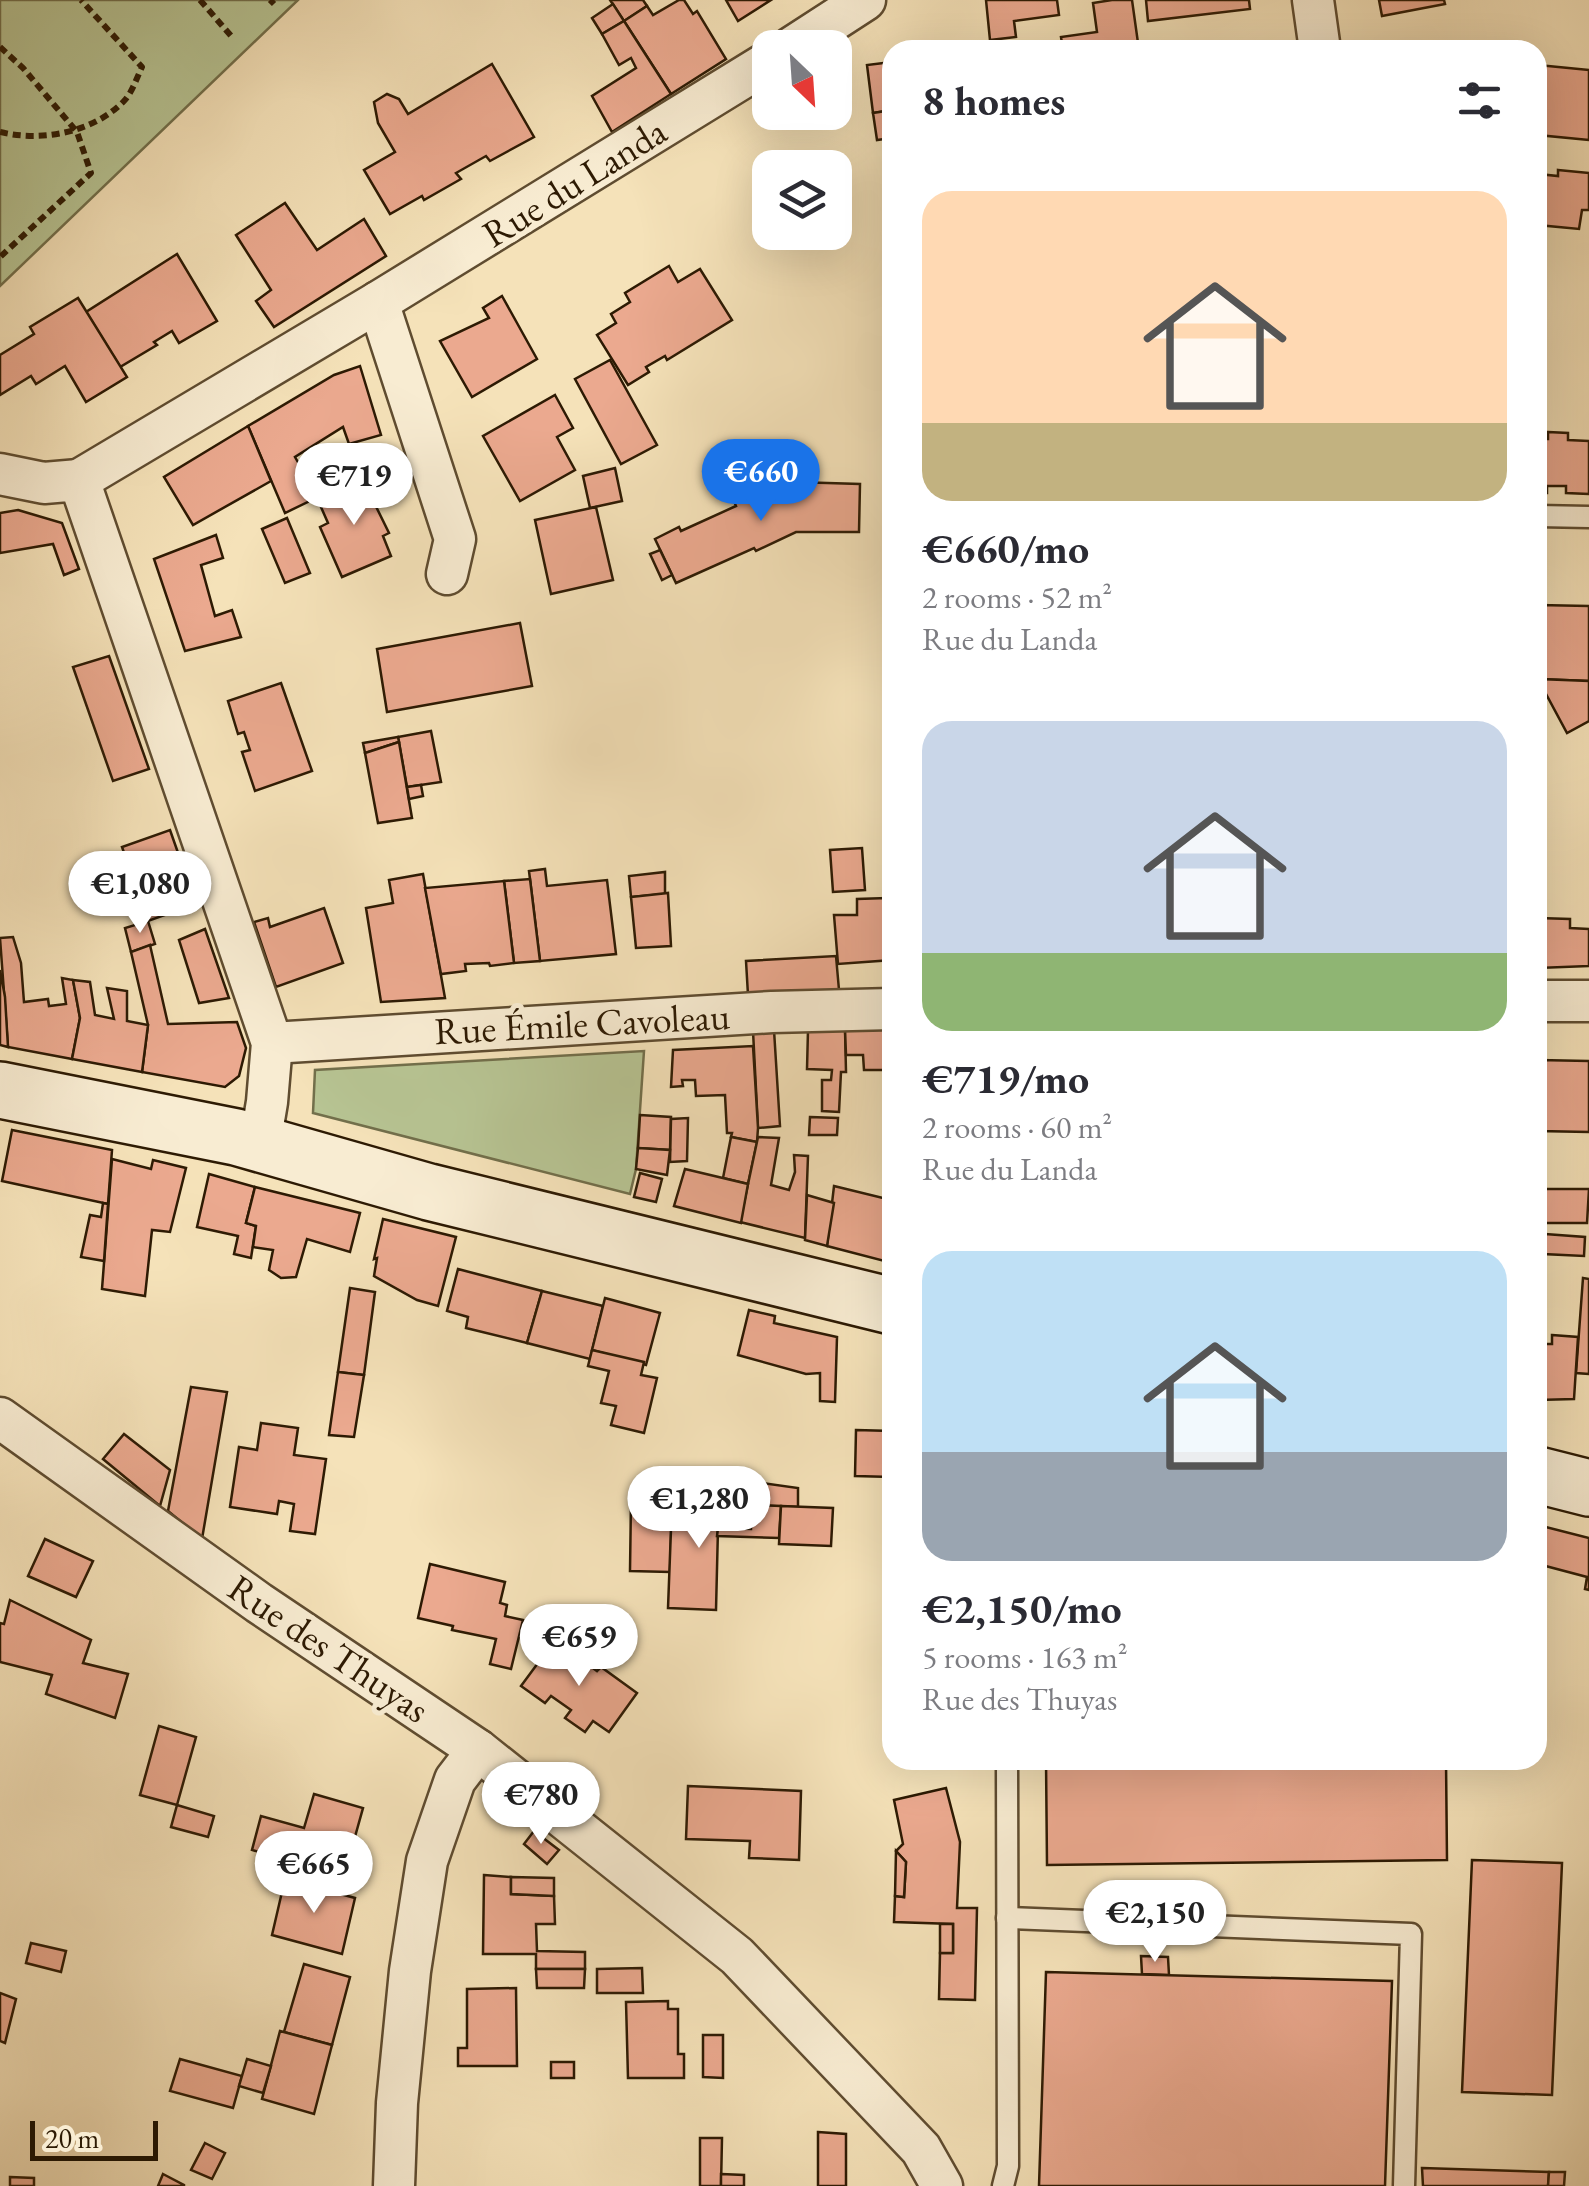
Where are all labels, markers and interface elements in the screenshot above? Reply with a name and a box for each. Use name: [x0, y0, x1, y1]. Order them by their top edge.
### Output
north arrow: [752, 30, 852, 130]
map controls: [752, 30, 852, 250]
text: 8 homes: [922, 73, 1065, 128]
icon: filters: [1452, 73, 1507, 128]
street label: Rue du Landa: [473, 106, 676, 258]
button: layers: [752, 150, 852, 250]
icon: home: [1125, 256, 1305, 436]
pin: €660: [702, 439, 820, 524]
pin: €719: [295, 443, 413, 528]
text: €660: [724, 450, 798, 492]
text: €719: [317, 454, 391, 496]
text: €660/mo: [922, 521, 1089, 576]
text: 2 rooms · 52 m²: [922, 576, 1112, 618]
text: Rue du Landa: [922, 618, 1097, 660]
icon: home: [1125, 786, 1305, 966]
pin: €1,080: [59, 851, 221, 936]
text: €1,080: [90, 862, 190, 904]
street label: Rue Émile Cavoleau: [433, 991, 731, 1055]
text: €719/mo: [922, 1051, 1089, 1106]
text: 2 rooms · 60 m²: [922, 1106, 1112, 1148]
text: Rue du Landa: [922, 1148, 1097, 1190]
icon: home: [1125, 1316, 1305, 1496]
pin: €1,280: [618, 1466, 780, 1551]
text: €1,280: [649, 1477, 749, 1519]
street label: Rue des Thuyas: [219, 1563, 439, 1733]
text: €2,150/mo: [922, 1581, 1122, 1636]
pin: €659: [520, 1604, 638, 1689]
text: €659: [542, 1615, 616, 1657]
text: 5 rooms · 163 m²: [922, 1636, 1128, 1678]
text: Rue des Thuyas: [922, 1678, 1117, 1720]
pin: €780: [482, 1762, 600, 1847]
text: €780: [504, 1773, 578, 1815]
pin: €665: [255, 1831, 373, 1916]
text: €665: [277, 1842, 351, 1884]
pin: €2,150: [1074, 1880, 1236, 1965]
text: €2,150: [1105, 1891, 1205, 1933]
scale bar: [30, 2116, 158, 2160]
text: 20 m: [45, 2120, 99, 2156]

